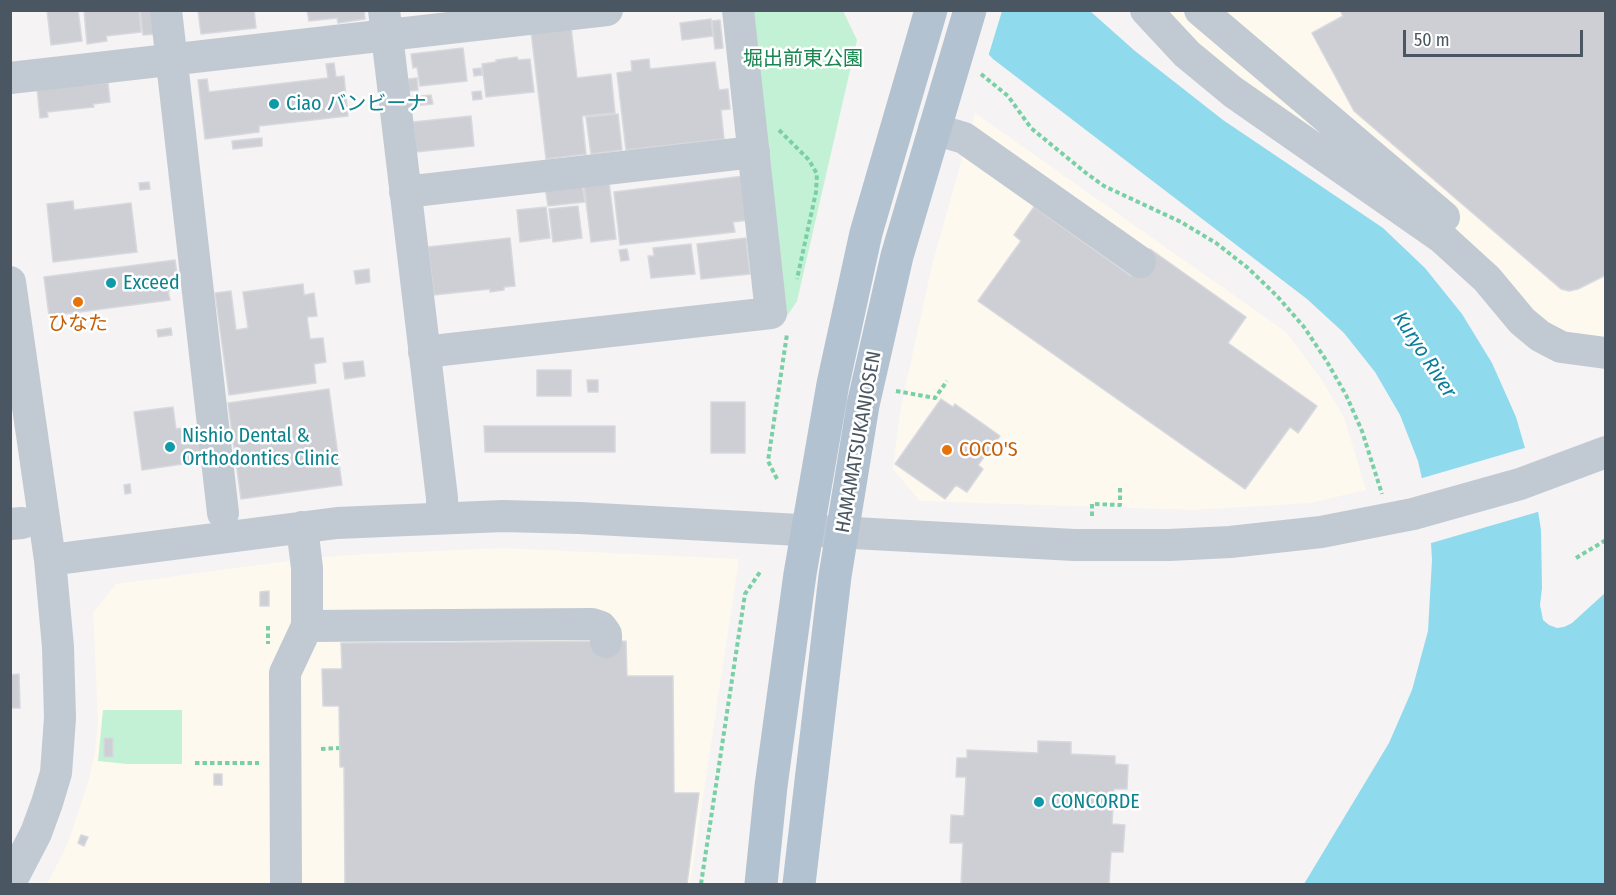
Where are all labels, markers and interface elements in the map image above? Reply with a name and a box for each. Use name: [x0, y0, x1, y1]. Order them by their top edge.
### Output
scale bar: [1406, 18, 1586, 56]
text: 50 m: [1414, 29, 1450, 51]
park label: 堀出前東公園: [743, 47, 863, 71]
place label: Ciao バンビーナ: [286, 92, 426, 116]
marker: Ciao バンビーナ: [267, 97, 281, 111]
place label: Exceed: [123, 271, 180, 295]
marker: Exceed: [104, 276, 118, 290]
marker: ひなた: [71, 295, 85, 309]
water label: Kuryo River: [1387, 307, 1461, 403]
place label: ひなた: [48, 312, 108, 336]
street label: HAMAMATSUKANJOSEN: [831, 349, 887, 535]
place label: Nishio Dental & Orthodontics Clinic: [182, 424, 339, 471]
place label: COCO'S: [959, 438, 1018, 462]
marker: Nishio Dental & Orthodontics Clinic: [163, 440, 177, 454]
marker: COCO'S: [940, 443, 954, 457]
place label: CONCORDE: [1051, 790, 1140, 814]
marker: CONCORDE: [1032, 795, 1046, 809]

